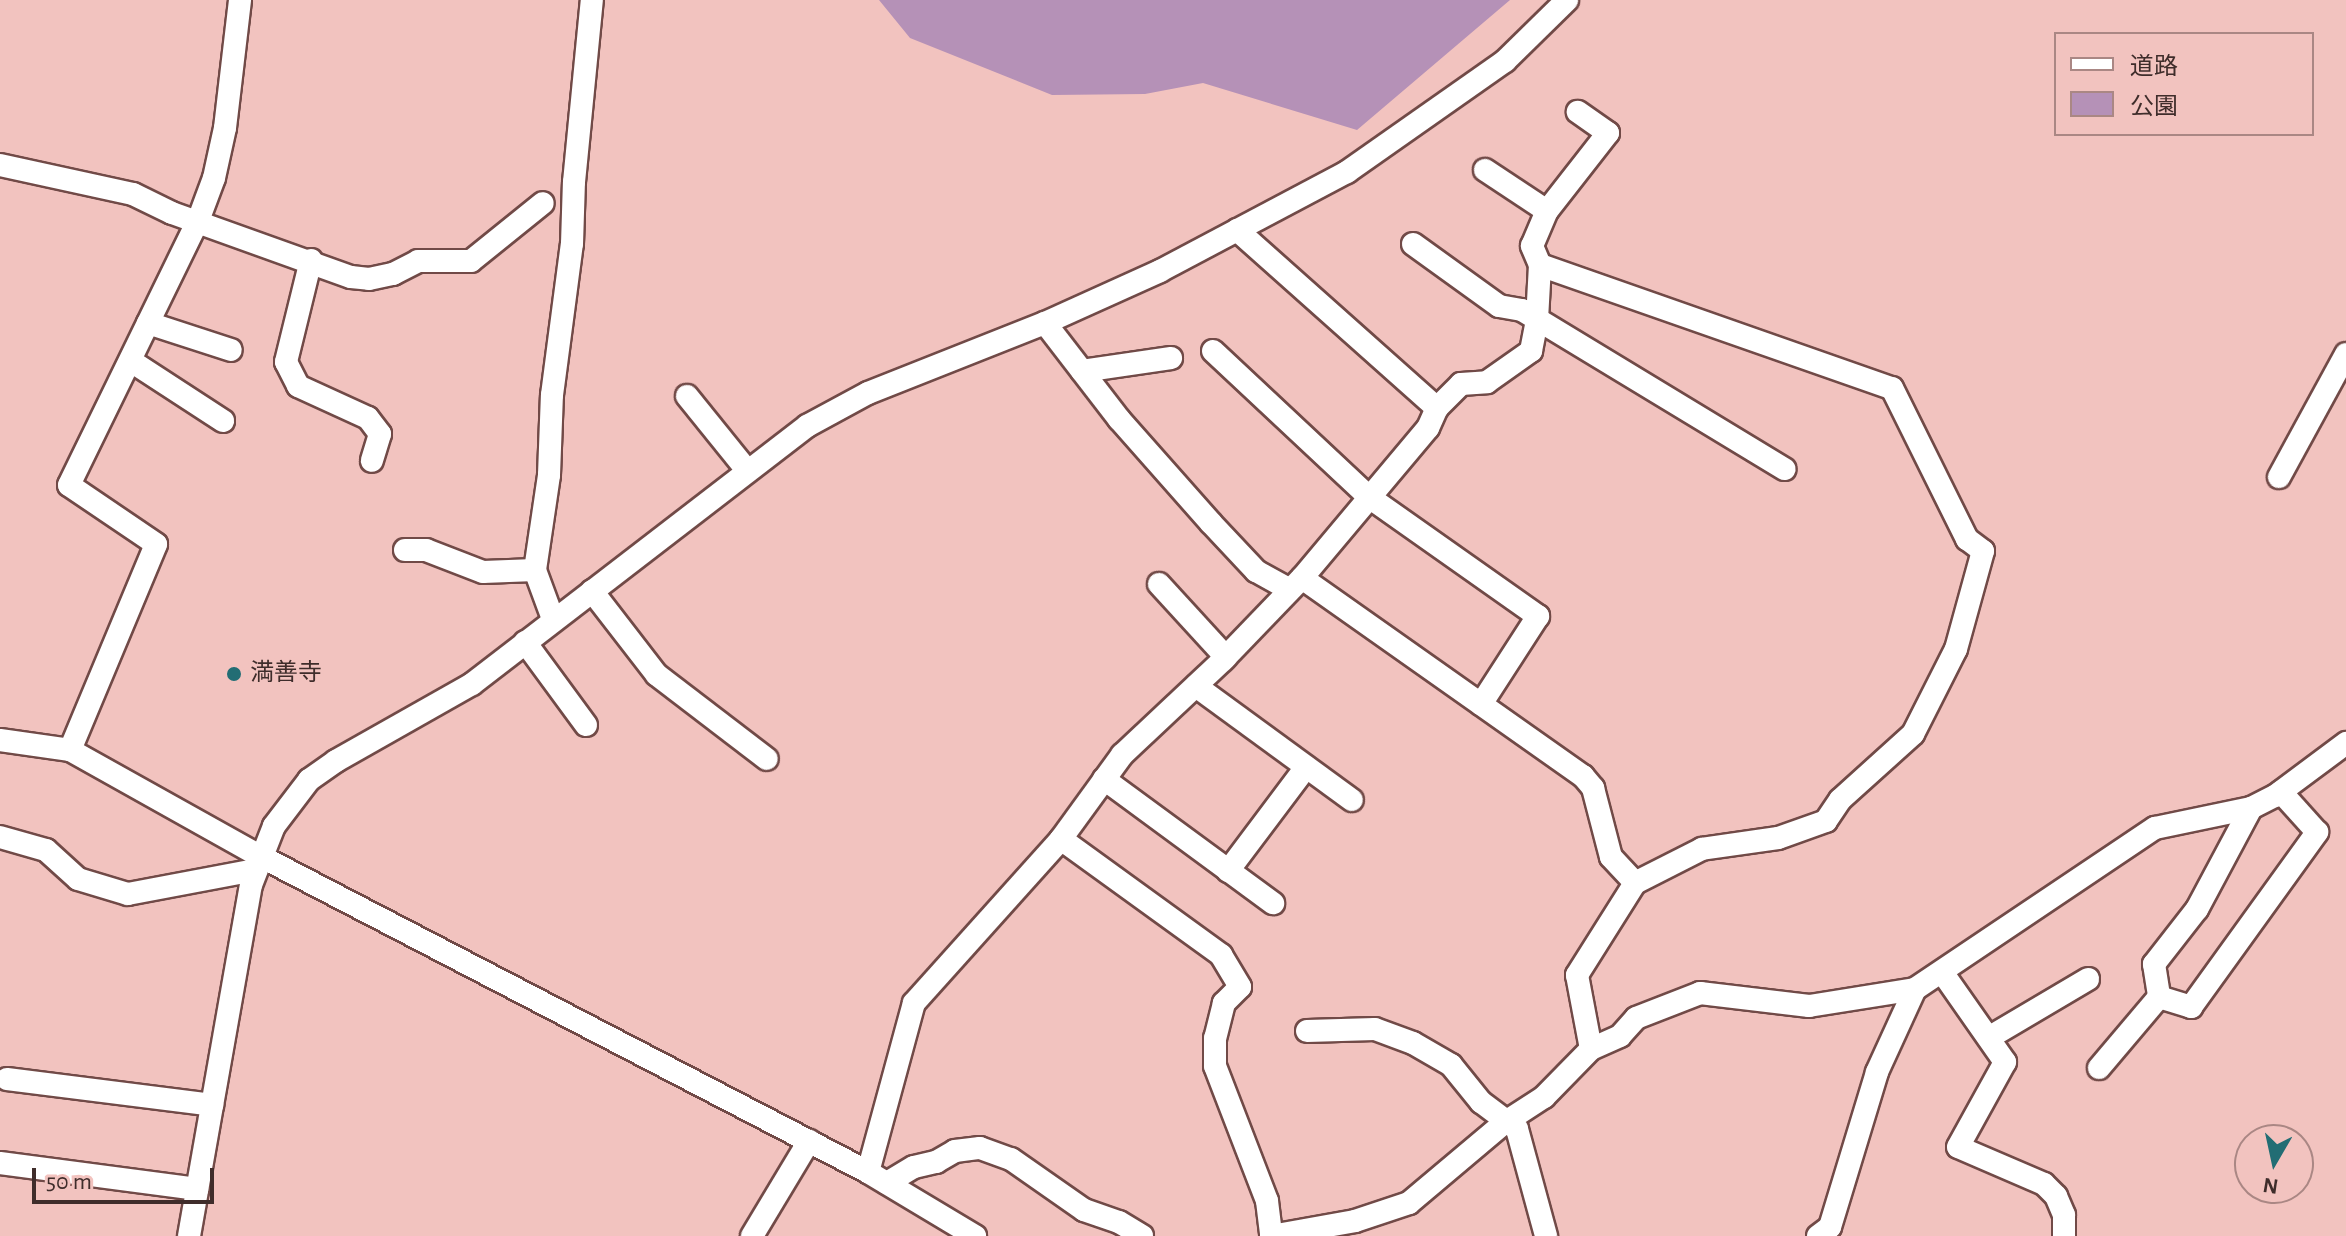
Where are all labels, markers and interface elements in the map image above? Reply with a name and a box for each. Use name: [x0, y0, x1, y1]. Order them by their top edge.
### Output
legend: [2054, 32, 2314, 136]
text: 道路: [2130, 55, 2178, 79]
text: 公園: [2130, 95, 2178, 119]
place label: 満善寺: [250, 660, 322, 688]
marker: 満善寺: [225, 665, 243, 683]
north arrow: [2234, 1124, 2314, 1204]
scale bar: [36, 1152, 218, 1202]
text: 50 m: [46, 1170, 92, 1194]
text: N: [2261, 1174, 2280, 1198]

